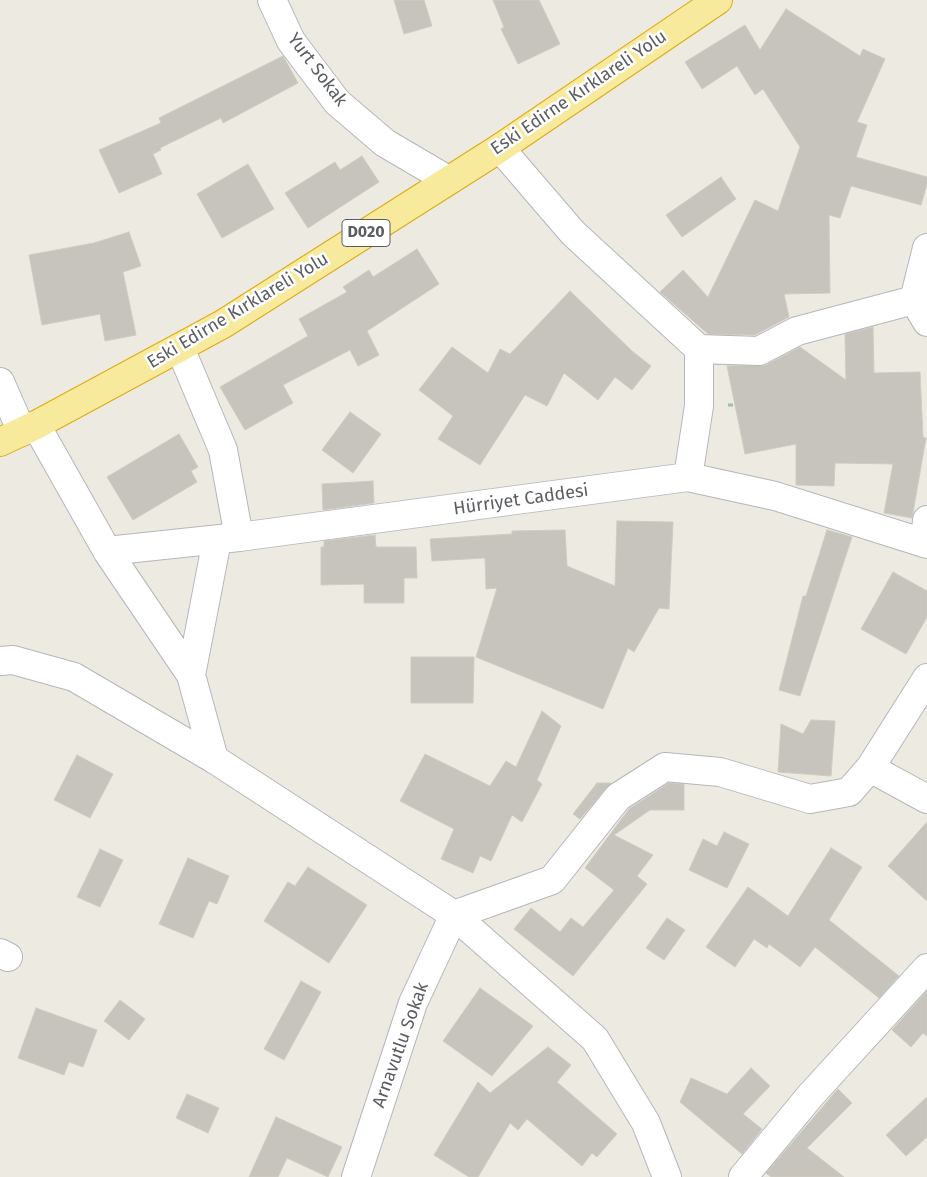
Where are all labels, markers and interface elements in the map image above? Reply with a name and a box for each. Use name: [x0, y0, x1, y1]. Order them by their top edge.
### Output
street label: Eski Edirne Kırklareli Yolu: [487, 26, 671, 160]
street label: Yurt Sokak: [283, 29, 351, 111]
road number: D020: [342, 220, 390, 247]
street label: Eski Edirne Kırklareli Yolu: [144, 248, 332, 374]
street label: Hürriyet Caddesi: [452, 480, 590, 520]
street label: Arnavutlu Sokak: [368, 979, 434, 1111]

